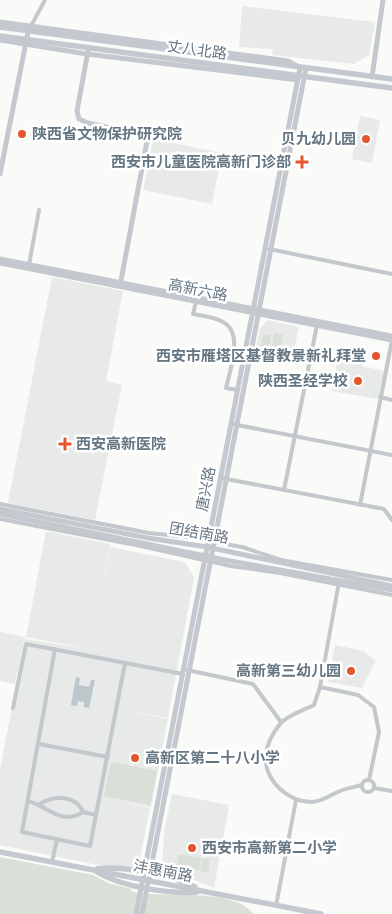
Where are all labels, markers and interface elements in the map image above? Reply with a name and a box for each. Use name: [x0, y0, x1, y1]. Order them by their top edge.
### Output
street label: 丈八北路: [166, 37, 228, 63]
place label: 陕西省文物保护研究院: [32, 125, 182, 143]
marker: 陕西省文物保护研究院: [16, 128, 28, 140]
place label: 贝九幼儿园: [281, 130, 356, 148]
marker: 贝九幼儿园: [360, 133, 372, 145]
place label: 西安市儿童医院高新门诊部: [111, 153, 291, 171]
marker: 西安市儿童医院高新门诊部: [295, 155, 309, 169]
street label: 高新六路: [167, 275, 229, 305]
place label: 西安市雁塔区基督教景新礼拜堂: [156, 347, 366, 365]
marker: 西安市雁塔区基督教景新礼拜堂: [370, 350, 382, 362]
place label: 陕西圣经学校: [258, 372, 348, 390]
marker: 陕西圣经学校: [352, 375, 364, 387]
place label: 西安高新医院: [76, 435, 166, 453]
marker: 西安高新医院: [58, 437, 72, 451]
street label: 唐兴路: [193, 465, 219, 513]
street label: 团结南路: [168, 519, 230, 547]
place label: 高新第三幼儿园: [236, 662, 341, 680]
marker: 高新第三幼儿园: [345, 665, 357, 677]
place label: 高新区第二十八小学: [145, 749, 280, 767]
marker: 高新区第二十八小学: [129, 752, 141, 764]
place label: 西安市高新第二小学: [202, 839, 337, 857]
marker: 西安市高新第二小学: [186, 842, 198, 854]
street label: 沣惠南路: [132, 856, 194, 886]

